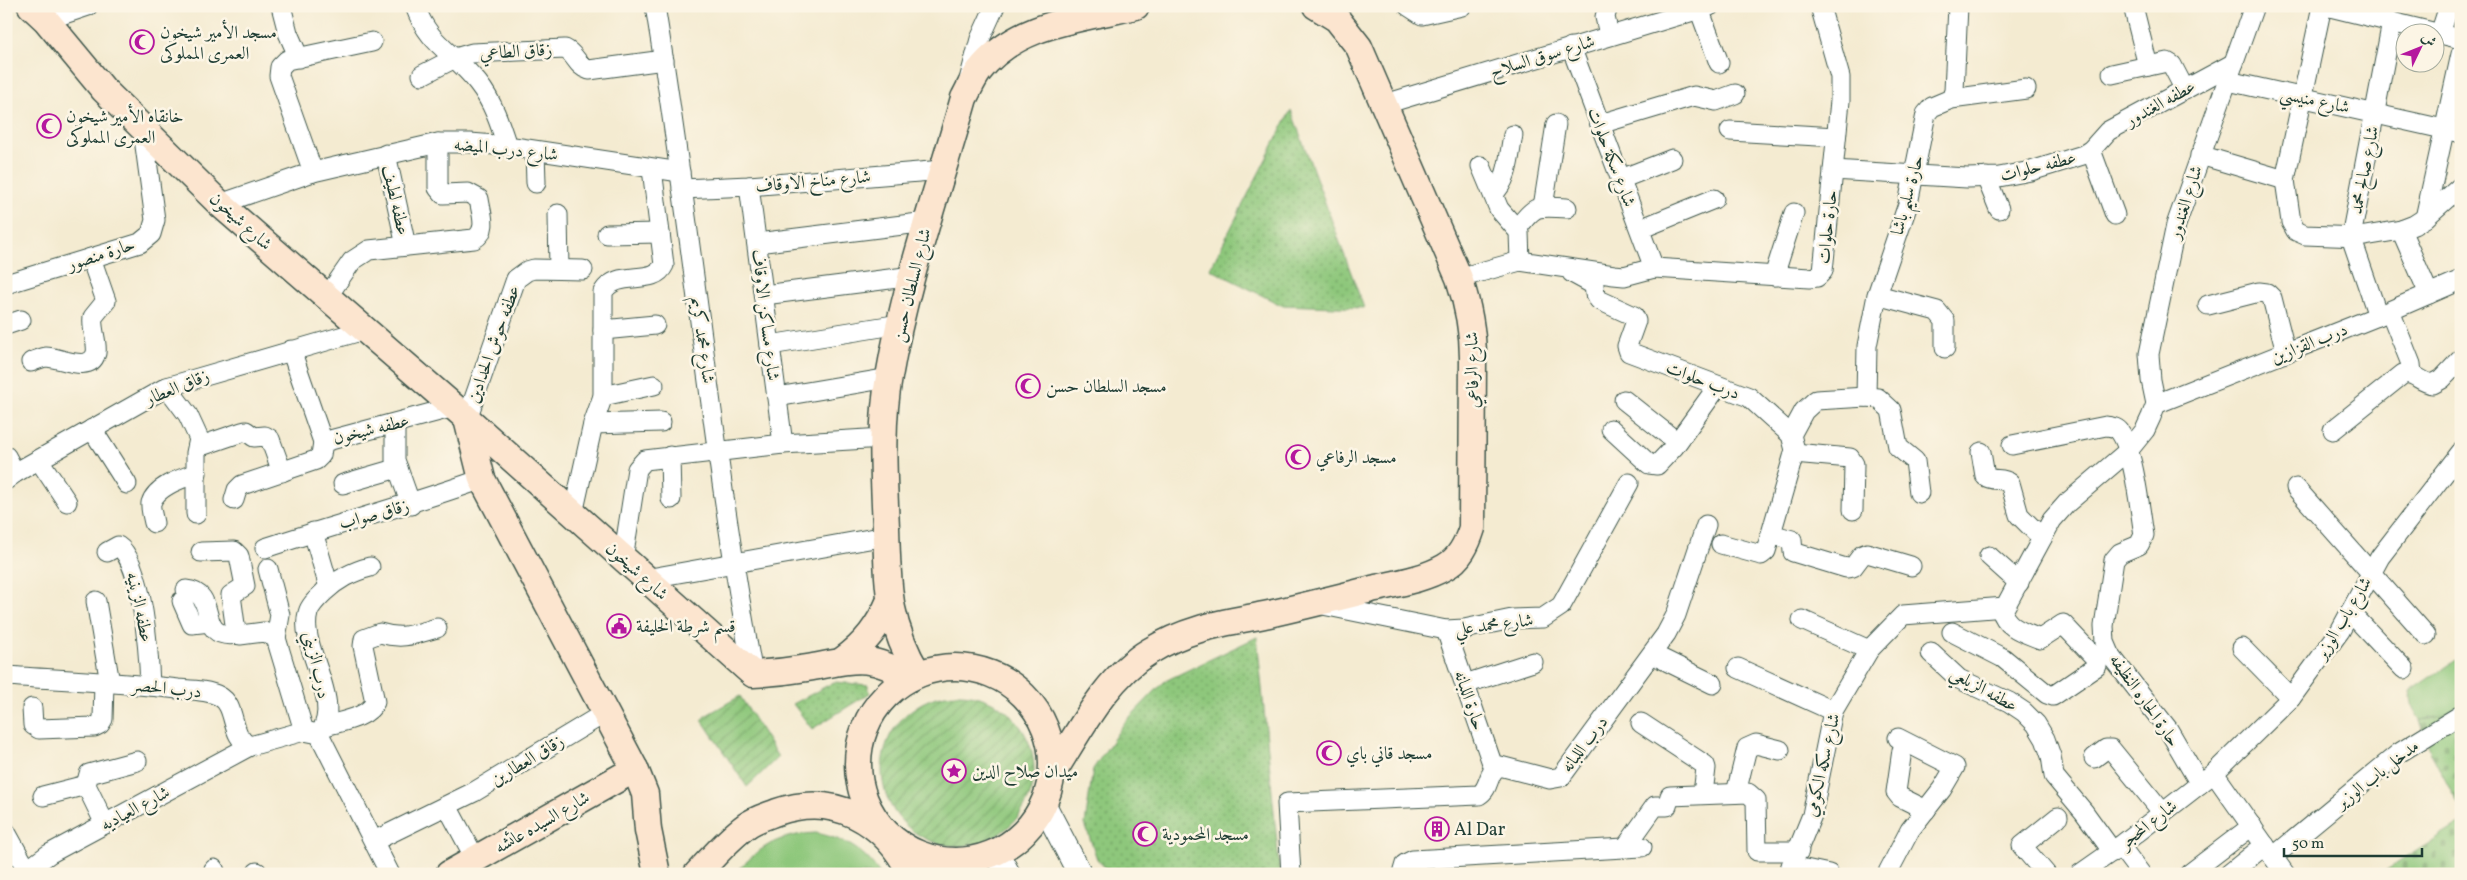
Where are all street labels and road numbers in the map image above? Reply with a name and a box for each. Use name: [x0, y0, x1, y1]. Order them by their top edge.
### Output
street label: شارع سوق السلاح: [1487, 30, 1599, 87]
street label: زقاق الطاعي: [479, 38, 553, 68]
street label: عطفه الغندور: [2119, 75, 2200, 135]
street label: شارع منيسي: [2277, 82, 2352, 124]
street label: شارع سكة حلوات: [1579, 104, 1641, 211]
street label: شارع صالح محمد: [2345, 124, 2388, 217]
street label: شارع درب الميضه: [452, 133, 559, 169]
street label: عطفه حلوات: [1998, 146, 2079, 189]
street label: حارة سليم باشا: [1886, 153, 1935, 239]
street label: عطفه لطيف: [374, 163, 415, 238]
street label: شارع الغندور: [2162, 163, 2211, 245]
street label: شارع مناخ الاوقاف: [754, 165, 872, 202]
street label: شارع شيخون: [202, 187, 277, 258]
street label: حارة حلوات: [1812, 189, 1845, 265]
street label: شارع السلطان حسن: [886, 226, 940, 345]
street label: حارة منصور: [62, 233, 139, 279]
street label: شارع مساكن الاوقاف: [743, 248, 785, 383]
street label: عطفه حوش الحدادين: [462, 282, 527, 407]
street label: شارع محمد كريم: [681, 295, 720, 386]
street label: درب القزازين: [2267, 318, 2352, 371]
street label: شارع الرفاعي: [1460, 331, 1488, 409]
street label: درب حلوات: [1662, 356, 1743, 407]
street label: زقاق العطار: [140, 364, 214, 413]
street label: عطفه شيخون: [331, 409, 412, 452]
street label: زقاق صواب: [336, 494, 412, 537]
street label: شارع شيخون: [598, 537, 673, 608]
street label: عطفه الزينيه: [119, 570, 158, 645]
street label: شارع باب الوزير: [2309, 572, 2380, 667]
street label: شارع محمد علي: [1453, 608, 1535, 646]
street label: درب الزيني: [294, 629, 335, 702]
street label: حارة الحاره النظيفه: [2102, 649, 2185, 753]
street label: عطفه الزيلعي: [1943, 661, 2022, 722]
street label: حارة اللبانه: [1447, 667, 1490, 734]
street label: درب الحصر: [129, 673, 203, 706]
street label: درب اللبانه: [1556, 711, 1615, 778]
street label: شارع سكه الكومي: [1799, 711, 1849, 820]
street label: زقاق العطارين: [486, 730, 569, 793]
street label: مدخل باب الوزير: [2329, 735, 2425, 817]
street label: شارع العياديه: [97, 781, 175, 839]
street label: شارع السيده عائشه: [491, 786, 595, 861]
street label: شارع المحجر: [2113, 795, 2184, 858]

